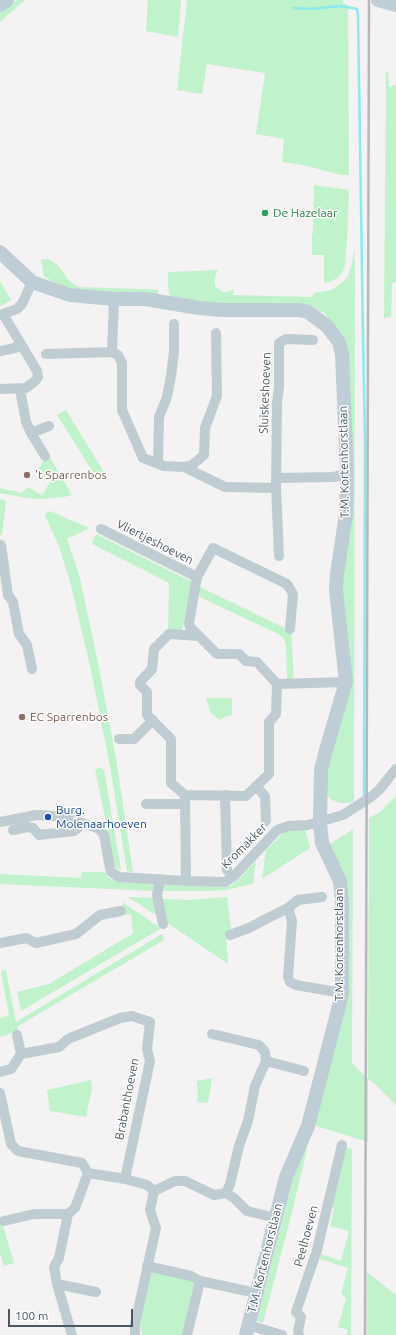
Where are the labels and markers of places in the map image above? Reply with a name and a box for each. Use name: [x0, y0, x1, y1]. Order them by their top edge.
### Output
place label: De Hazelaar: [273, 206, 337, 220]
marker: De Hazelaar: [260, 208, 270, 218]
place label: 't Sparrenbos: [35, 468, 107, 482]
marker: 't Sparrenbos: [22, 470, 32, 480]
place label: EC Sparrenbos: [30, 710, 108, 724]
marker: EC Sparrenbos: [17, 712, 27, 722]
place label: Burg. Molenaarhoeven: [56, 803, 147, 831]
marker: Burg. Molenaarhoeven: [43, 812, 53, 822]

